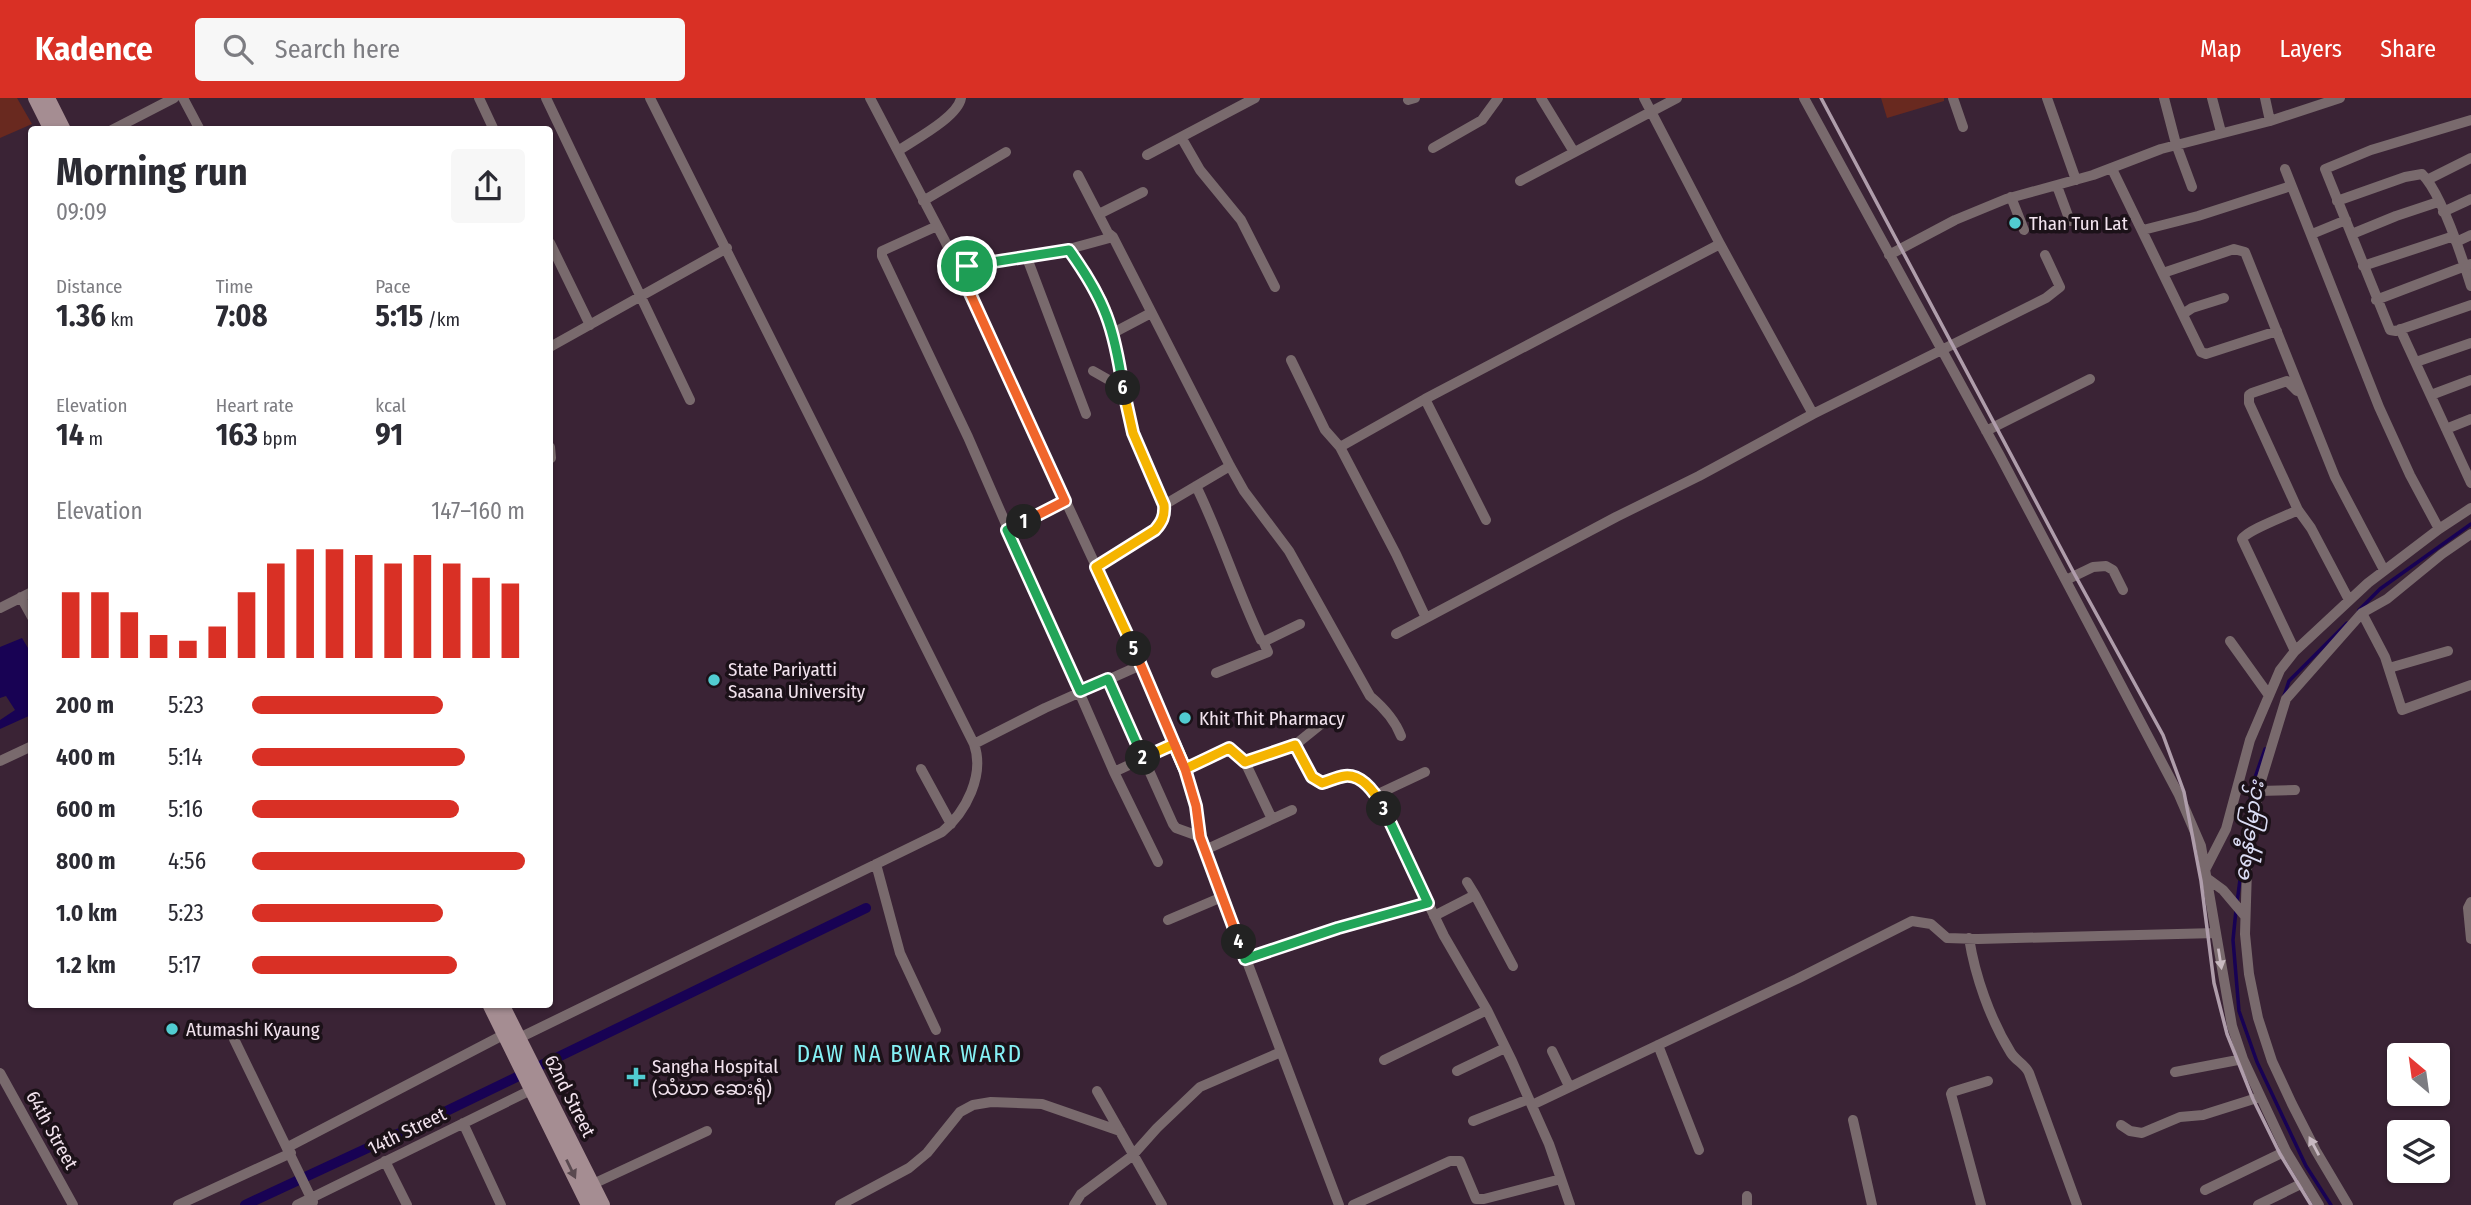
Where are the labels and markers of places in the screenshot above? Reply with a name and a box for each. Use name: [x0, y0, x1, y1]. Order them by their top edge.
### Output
place label: Than Tun Lat: [2029, 212, 2129, 235]
marker: Than Tun Lat: [2007, 215, 2023, 231]
pin: [937, 236, 997, 296]
pin: 6: [1106, 370, 1140, 406]
pin: 1: [1006, 504, 1042, 540]
pin: 5: [1116, 632, 1152, 666]
place label: State Pariyatti Sasana University: [728, 658, 866, 703]
marker: State Pariyatti Sasana University: [706, 672, 722, 688]
place label: Khit Thit Pharmacy: [1199, 707, 1345, 730]
marker: Khit Thit Pharmacy: [1177, 710, 1193, 726]
pin: 2: [1126, 740, 1160, 776]
pin: 3: [1366, 792, 1402, 826]
pin: 4: [1222, 924, 1256, 960]
place label: Atumashi Kyaung: [186, 1018, 320, 1041]
marker: Atumashi Kyaung: [164, 1021, 180, 1037]
place label: Sangha Hospital (သံဃာ ဆေးရုံ): [652, 1055, 778, 1105]
marker: Sangha Hospital (သံဃာ ဆေးရုံ): [626, 1067, 646, 1087]

